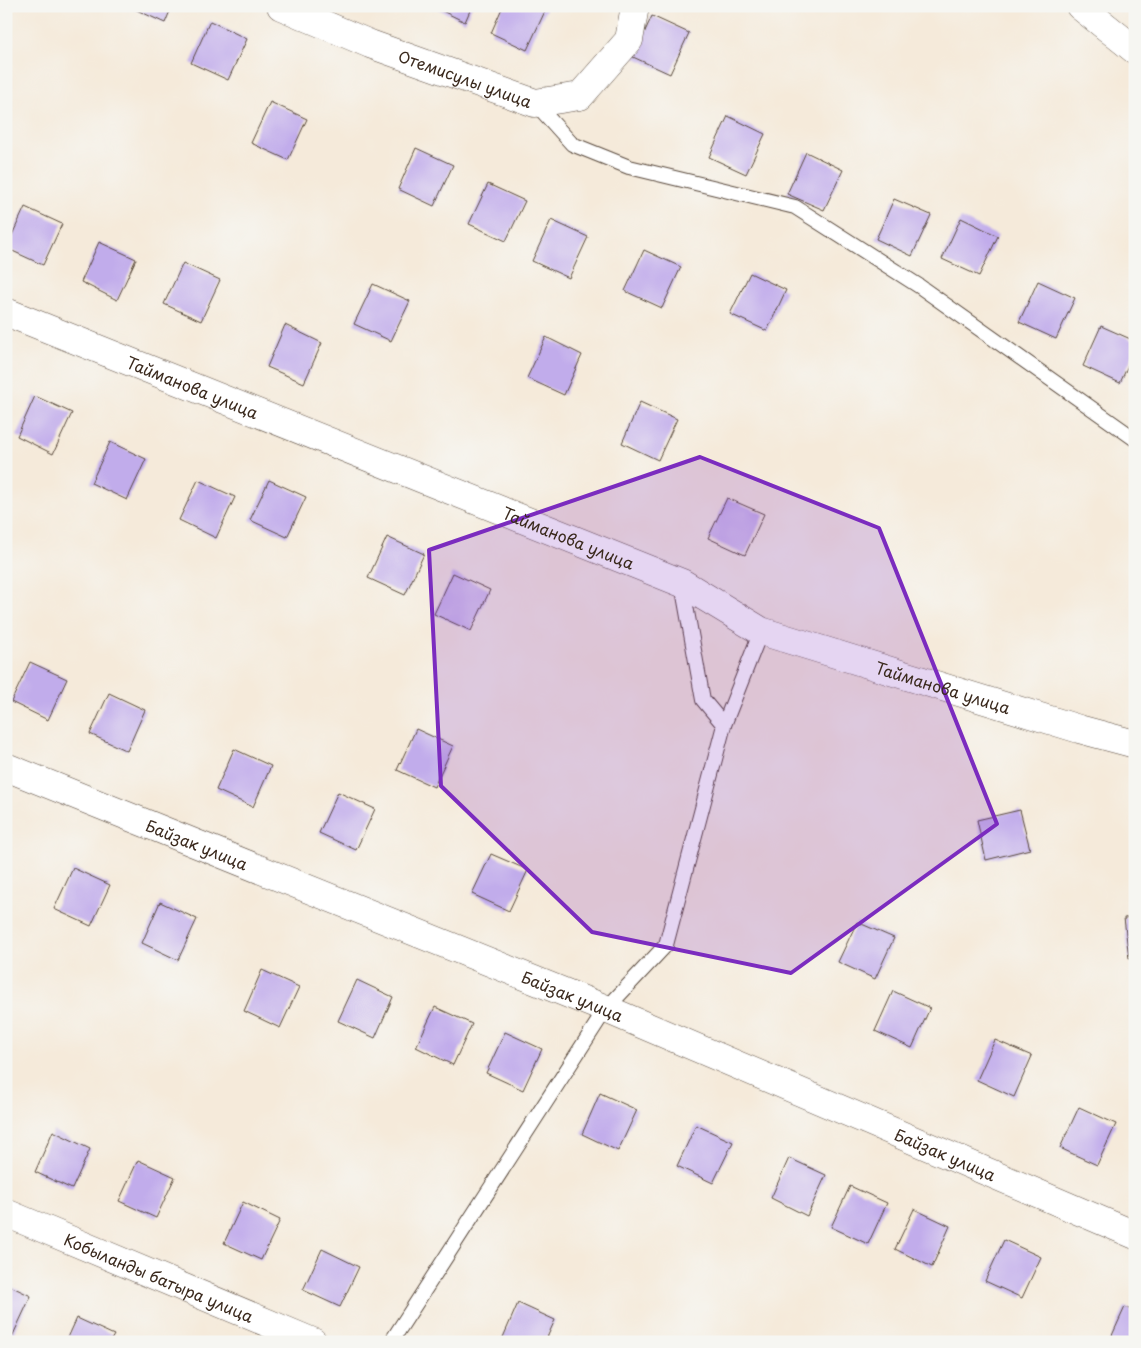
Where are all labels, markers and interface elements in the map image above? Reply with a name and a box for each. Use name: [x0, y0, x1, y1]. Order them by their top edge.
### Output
street label: Отемисулы улица: [395, 43, 536, 113]
street label: Тайманова улица: [123, 350, 262, 424]
street label: Тайманова улица: [499, 500, 638, 575]
street label: Тайманова улица: [872, 655, 1013, 719]
street label: Байзак улица: [142, 813, 252, 875]
street label: Байзак улица: [518, 964, 627, 1027]
street label: Байзак улица: [891, 1122, 1000, 1186]
street label: Кобыланды батыра улица: [61, 1227, 257, 1328]

